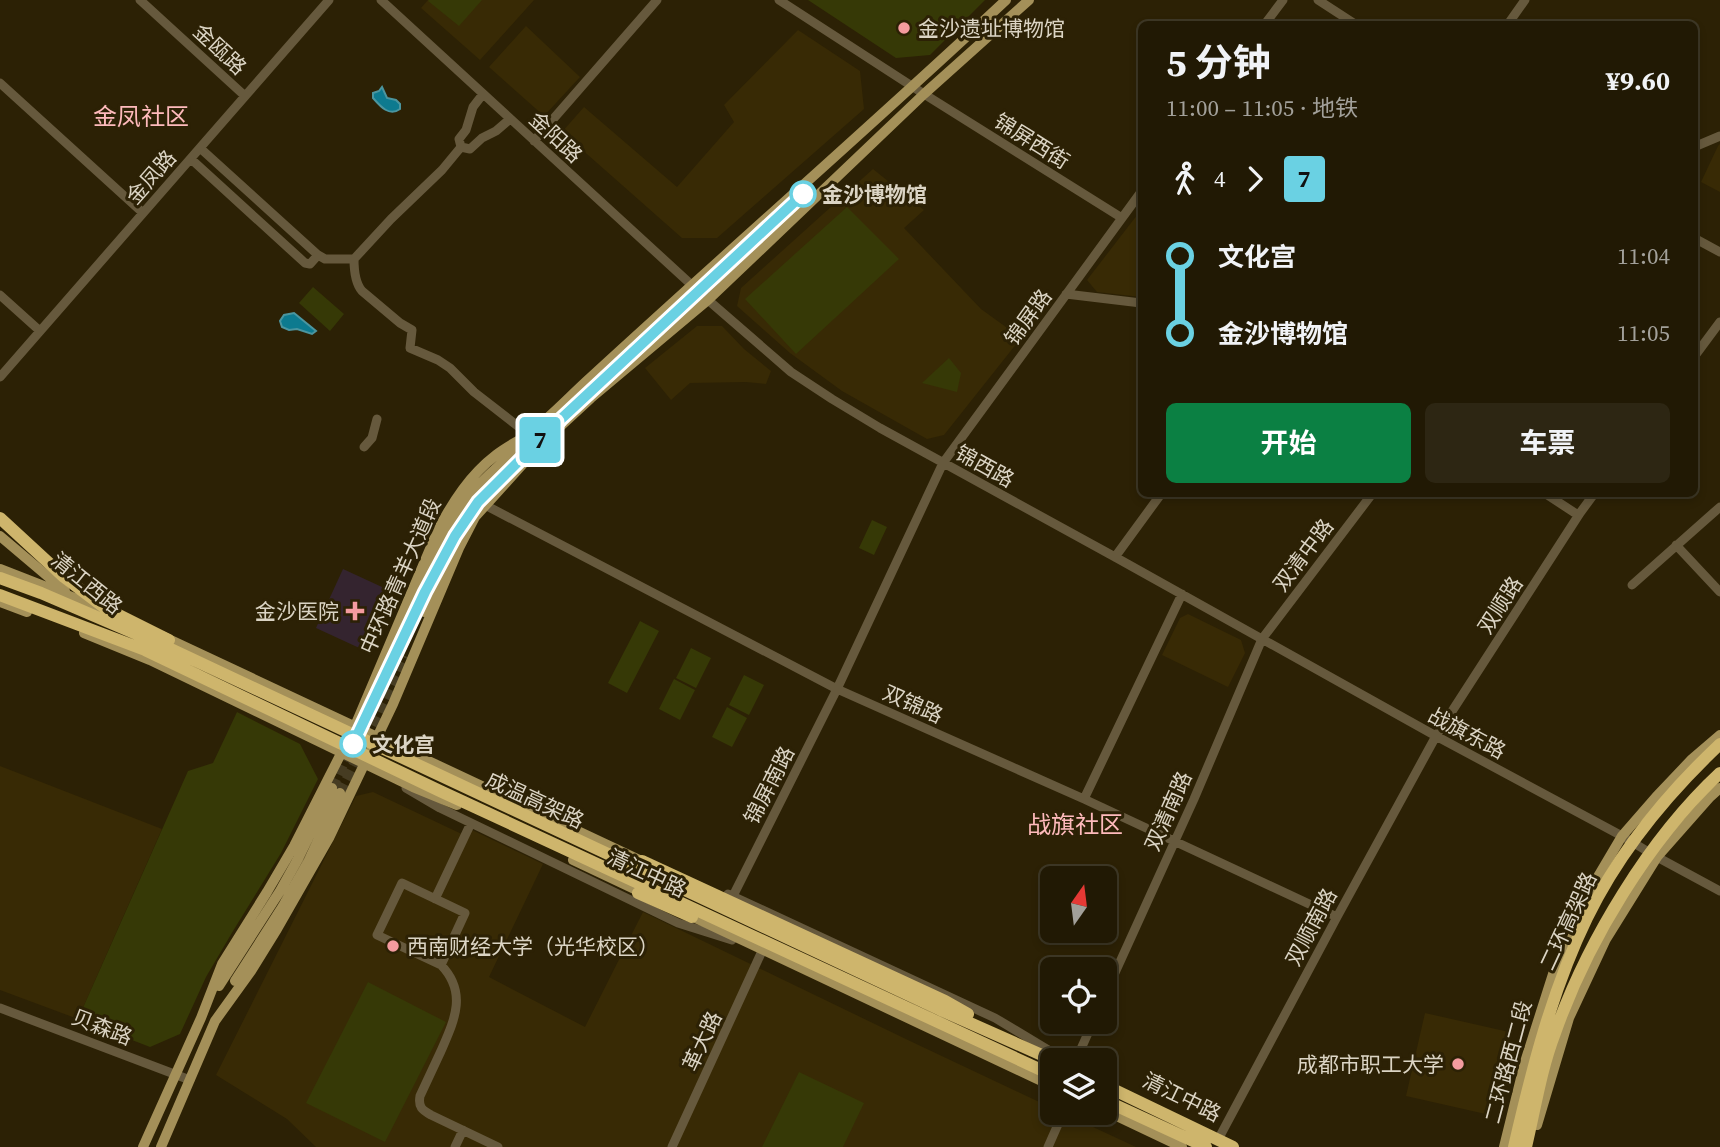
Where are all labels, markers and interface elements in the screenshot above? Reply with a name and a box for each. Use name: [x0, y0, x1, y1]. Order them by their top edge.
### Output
place label: 金沙遗址博物馆: [918, 14, 1065, 43]
street label: 金瓯路: [187, 17, 253, 81]
marker: 金沙遗址博物馆: [896, 20, 912, 36]
text: 5 分钟: [1166, 37, 1271, 89]
text: ¥9.60: [1606, 63, 1670, 99]
text: 11:00 – 11:05 · 地铁: [1166, 92, 1358, 124]
district label: 金凤社区: [93, 100, 189, 133]
street label: 金阳路: [523, 105, 589, 169]
street label: 锦屏西街: [989, 106, 1075, 176]
street label: 金凤路: [119, 144, 183, 210]
icon: walk: [1166, 160, 1204, 198]
icon: forward: [1236, 160, 1274, 198]
text: 7: [1298, 162, 1311, 195]
text: 4: [1214, 163, 1226, 195]
place label: 金沙博物馆: [822, 180, 927, 209]
marker: 金沙博物馆: [790, 181, 816, 207]
text: 文化宫: [1218, 239, 1296, 275]
text: 11:04: [1617, 240, 1670, 272]
street label: 锦屏路: [998, 283, 1058, 351]
text: 金沙博物馆: [1218, 316, 1348, 352]
text: 11:05: [1617, 317, 1670, 349]
button: 开始: [1166, 403, 1411, 483]
button: 车票: [1425, 403, 1670, 483]
line badge: 7: [517, 417, 563, 463]
text: 7: [533, 423, 547, 456]
street label: 锦西路: [950, 438, 1020, 494]
street label: 中环路青羊大道段: [353, 493, 447, 659]
street label: 双清中路: [1266, 513, 1340, 597]
street label: 清江西路: [45, 545, 129, 621]
street label: 双顺路: [1471, 571, 1529, 639]
place label: 金沙医院: [255, 597, 339, 626]
marker: 金沙医院: [345, 601, 365, 621]
street label: 双锦路: [878, 678, 948, 730]
street label: 战旗东路: [1423, 700, 1511, 766]
place label: 文化宫: [372, 730, 435, 759]
marker: 文化宫: [340, 731, 366, 757]
street label: 锦屏南路: [737, 741, 801, 829]
street label: 成温高架路: [481, 765, 589, 835]
street label: 双清南路: [1138, 767, 1198, 855]
district label: 战旗社区: [1027, 808, 1123, 841]
street label: 清江中路: [603, 842, 691, 904]
north arrow: [1040, 866, 1116, 943]
map controls: [1040, 866, 1117, 1125]
street label: 二环高架路: [1533, 867, 1603, 975]
street label: 双顺南路: [1278, 883, 1344, 971]
place label: 西南财经大学（光华校区）: [407, 932, 659, 961]
marker: 西南财经大学（光华校区）: [385, 938, 401, 954]
button: locate: [1040, 957, 1117, 1034]
street label: 二环路西二段: [1478, 997, 1538, 1127]
street label: 贝森路: [67, 1002, 137, 1052]
street label: 革大路: [676, 1006, 728, 1076]
button: layers: [1040, 1048, 1117, 1125]
place label: 成都市职工大学: [1297, 1050, 1444, 1079]
marker: 成都市职工大学: [1450, 1056, 1466, 1072]
street label: 清江中路: [1138, 1066, 1226, 1128]

